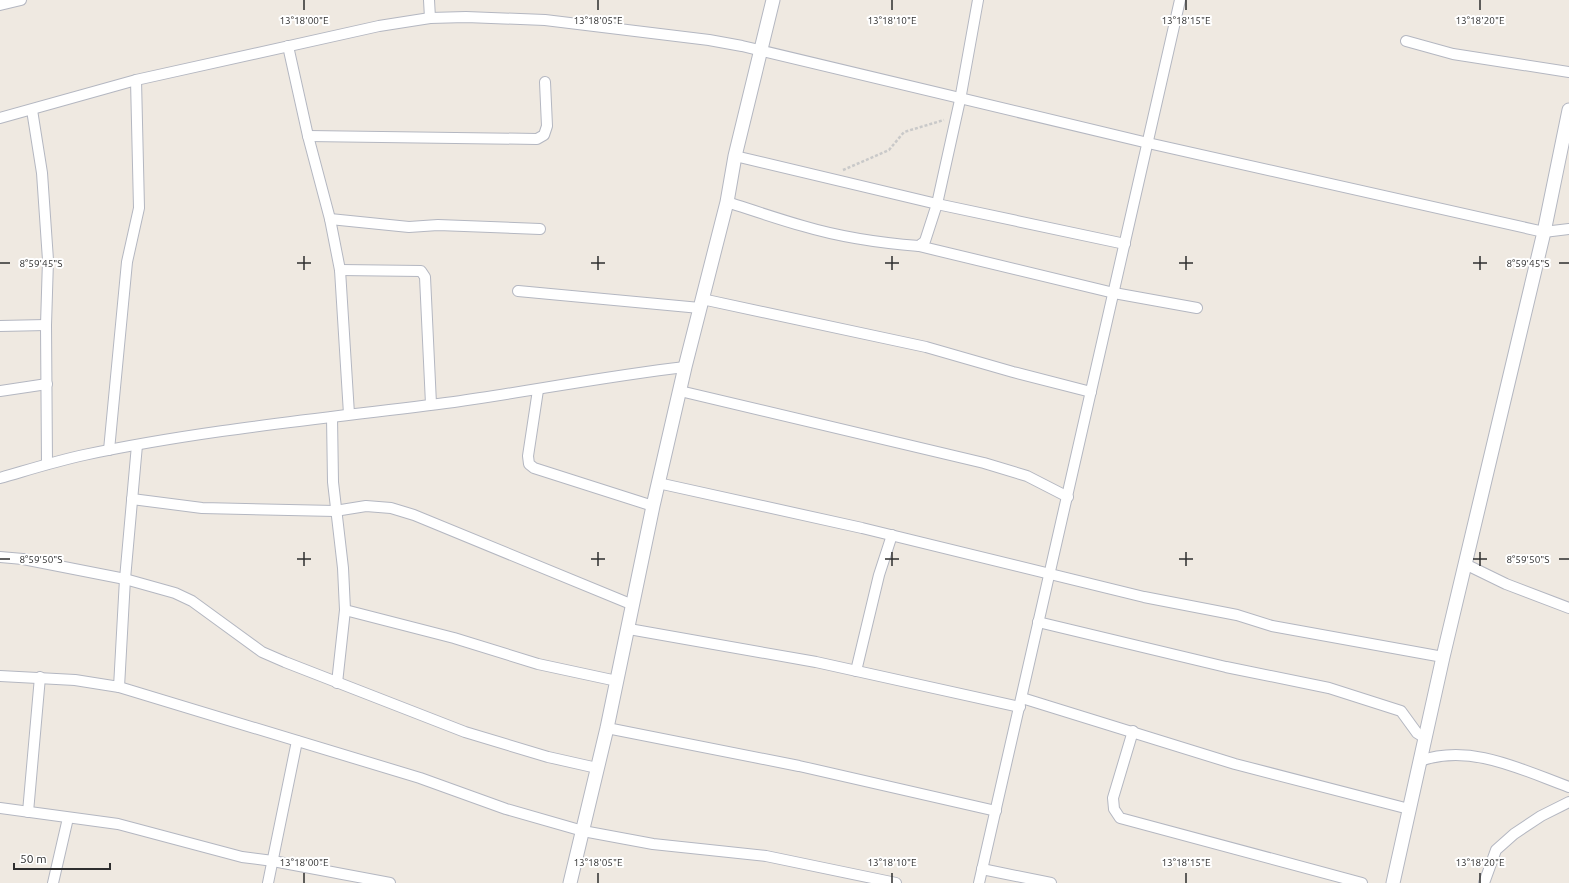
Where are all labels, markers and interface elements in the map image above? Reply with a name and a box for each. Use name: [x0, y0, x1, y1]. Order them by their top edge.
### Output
text: 13°18'00"E: [279, 15, 329, 26]
text: 13°18'05"E: [573, 15, 623, 26]
text: 13°18'10"E: [867, 15, 917, 26]
text: 13°18'15"E: [1161, 15, 1211, 26]
text: 13°18'20"E: [1455, 15, 1505, 26]
text: 8°59'45"S: [19, 258, 63, 269]
text: 8°59'45"S: [1506, 258, 1550, 269]
text: 8°59'50"S: [19, 554, 63, 565]
text: 8°59'50"S: [1506, 554, 1550, 565]
scale bar: [14, 845, 110, 871]
text: 50 m: [20, 852, 47, 865]
text: 13°18'00"E: [279, 857, 329, 868]
text: 13°18'05"E: [573, 857, 623, 868]
text: 13°18'10"E: [867, 857, 917, 868]
text: 13°18'15"E: [1161, 857, 1211, 868]
text: 13°18'20"E: [1455, 857, 1505, 868]

